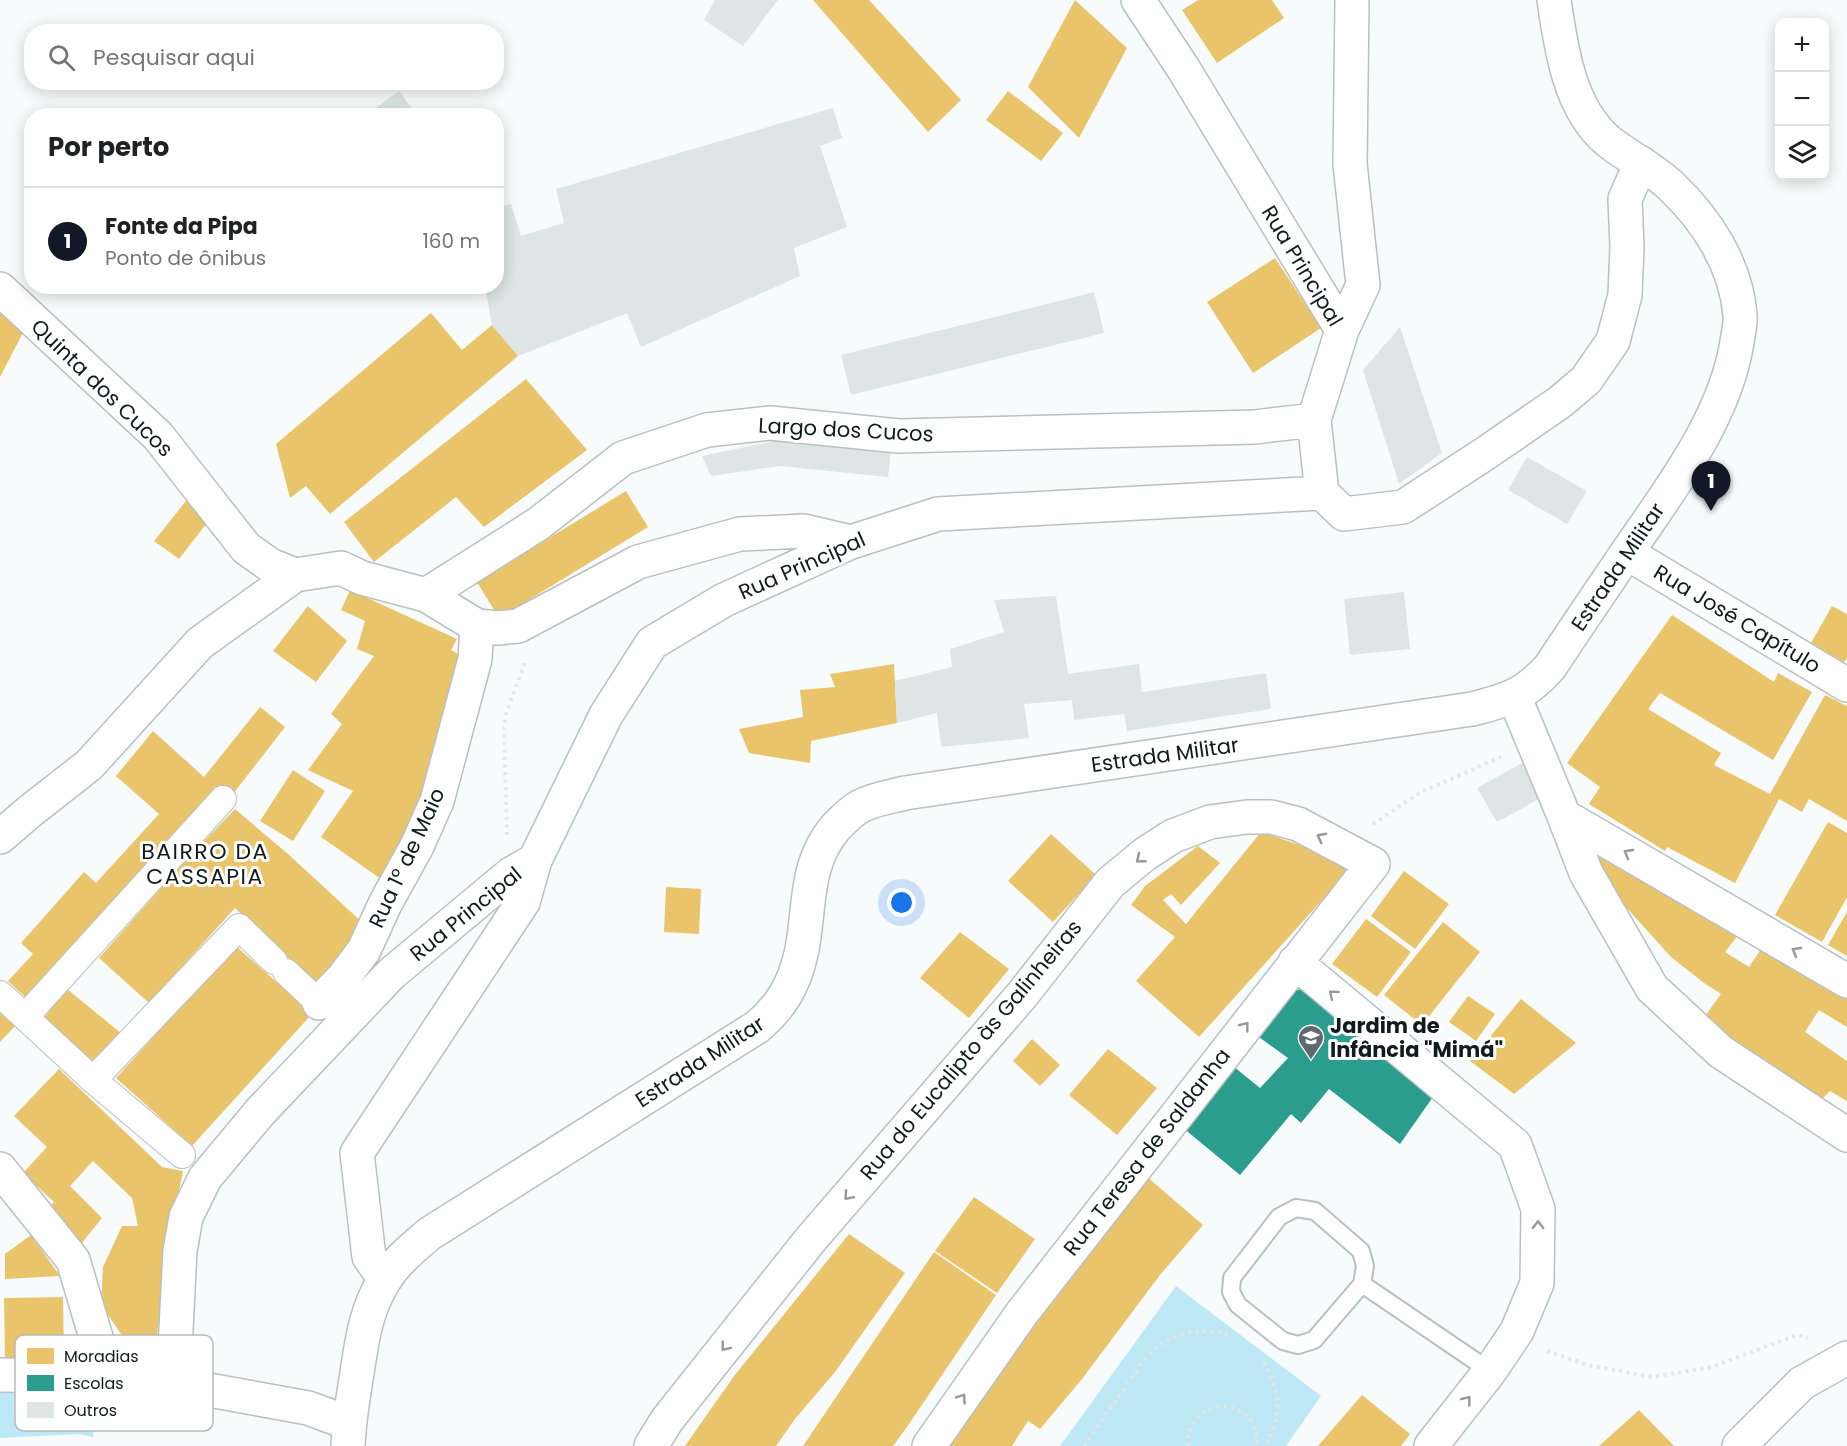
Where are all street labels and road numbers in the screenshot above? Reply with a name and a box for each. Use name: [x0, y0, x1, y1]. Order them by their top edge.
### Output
street label: Rua Principal: [1255, 200, 1350, 332]
street label: Quinta dos Cucos: [25, 312, 180, 463]
street label: Largo dos Cucos: [758, 410, 934, 449]
street label: Estrada Militar: [1564, 497, 1671, 636]
street label: Rua Principal: [734, 525, 870, 606]
street label: Rua José Capítulo: [1649, 557, 1826, 680]
street label: Estrada Militar: [1089, 730, 1241, 779]
street label: Rua 1º de Maio: [361, 783, 452, 932]
street label: Rua Principal: [404, 860, 528, 968]
street label: Rua do Eucalipto às Galinheiras: [853, 913, 1088, 1186]
street label: Estrada Militar: [629, 1009, 770, 1114]
street label: Rua Teresa de Saldanha: [1056, 1042, 1237, 1261]

